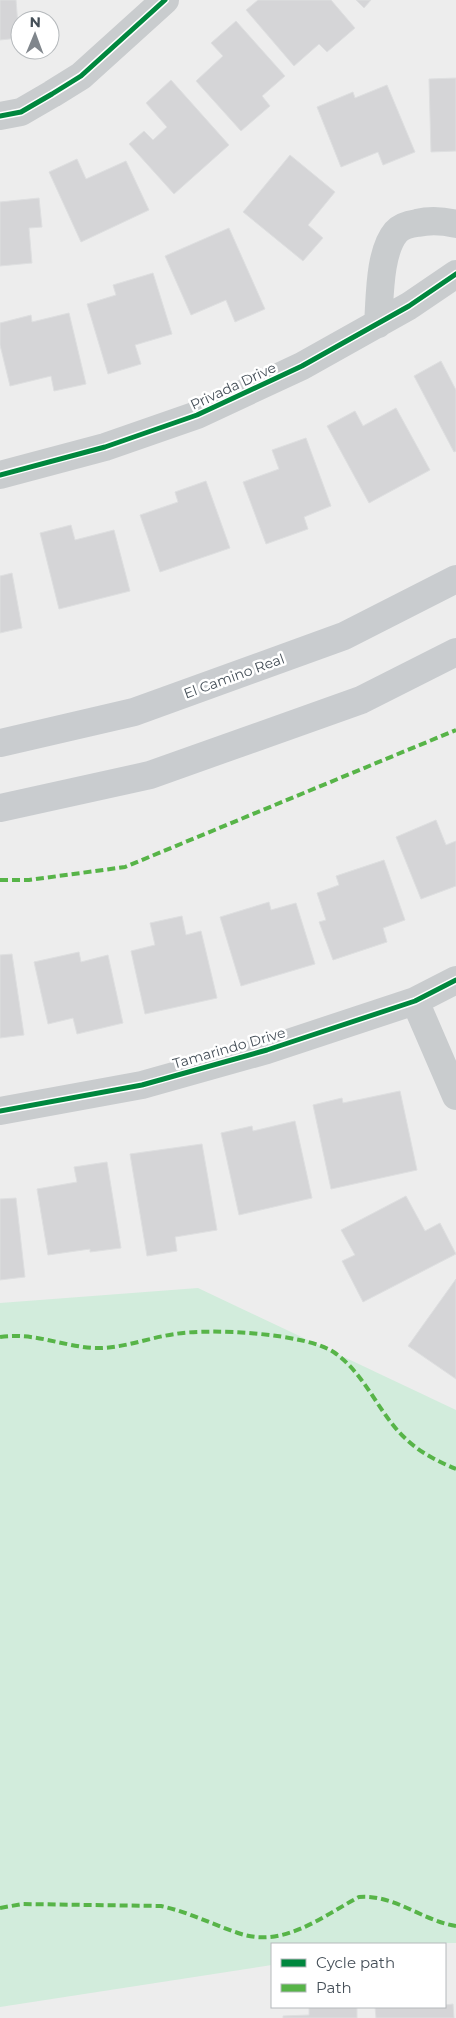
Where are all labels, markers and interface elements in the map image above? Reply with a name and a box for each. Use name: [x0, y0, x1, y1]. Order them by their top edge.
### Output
north arrow: [10, 10, 60, 60]
text: N: [29, 13, 41, 31]
street label: Privada Drive: [187, 358, 279, 414]
street label: El Camino Real: [181, 649, 287, 703]
street label: Tamarindo Drive: [171, 1023, 287, 1073]
legend: [271, 1943, 446, 2008]
text: Cycle path: [316, 1953, 395, 1972]
text: Path: [316, 1978, 352, 1997]

